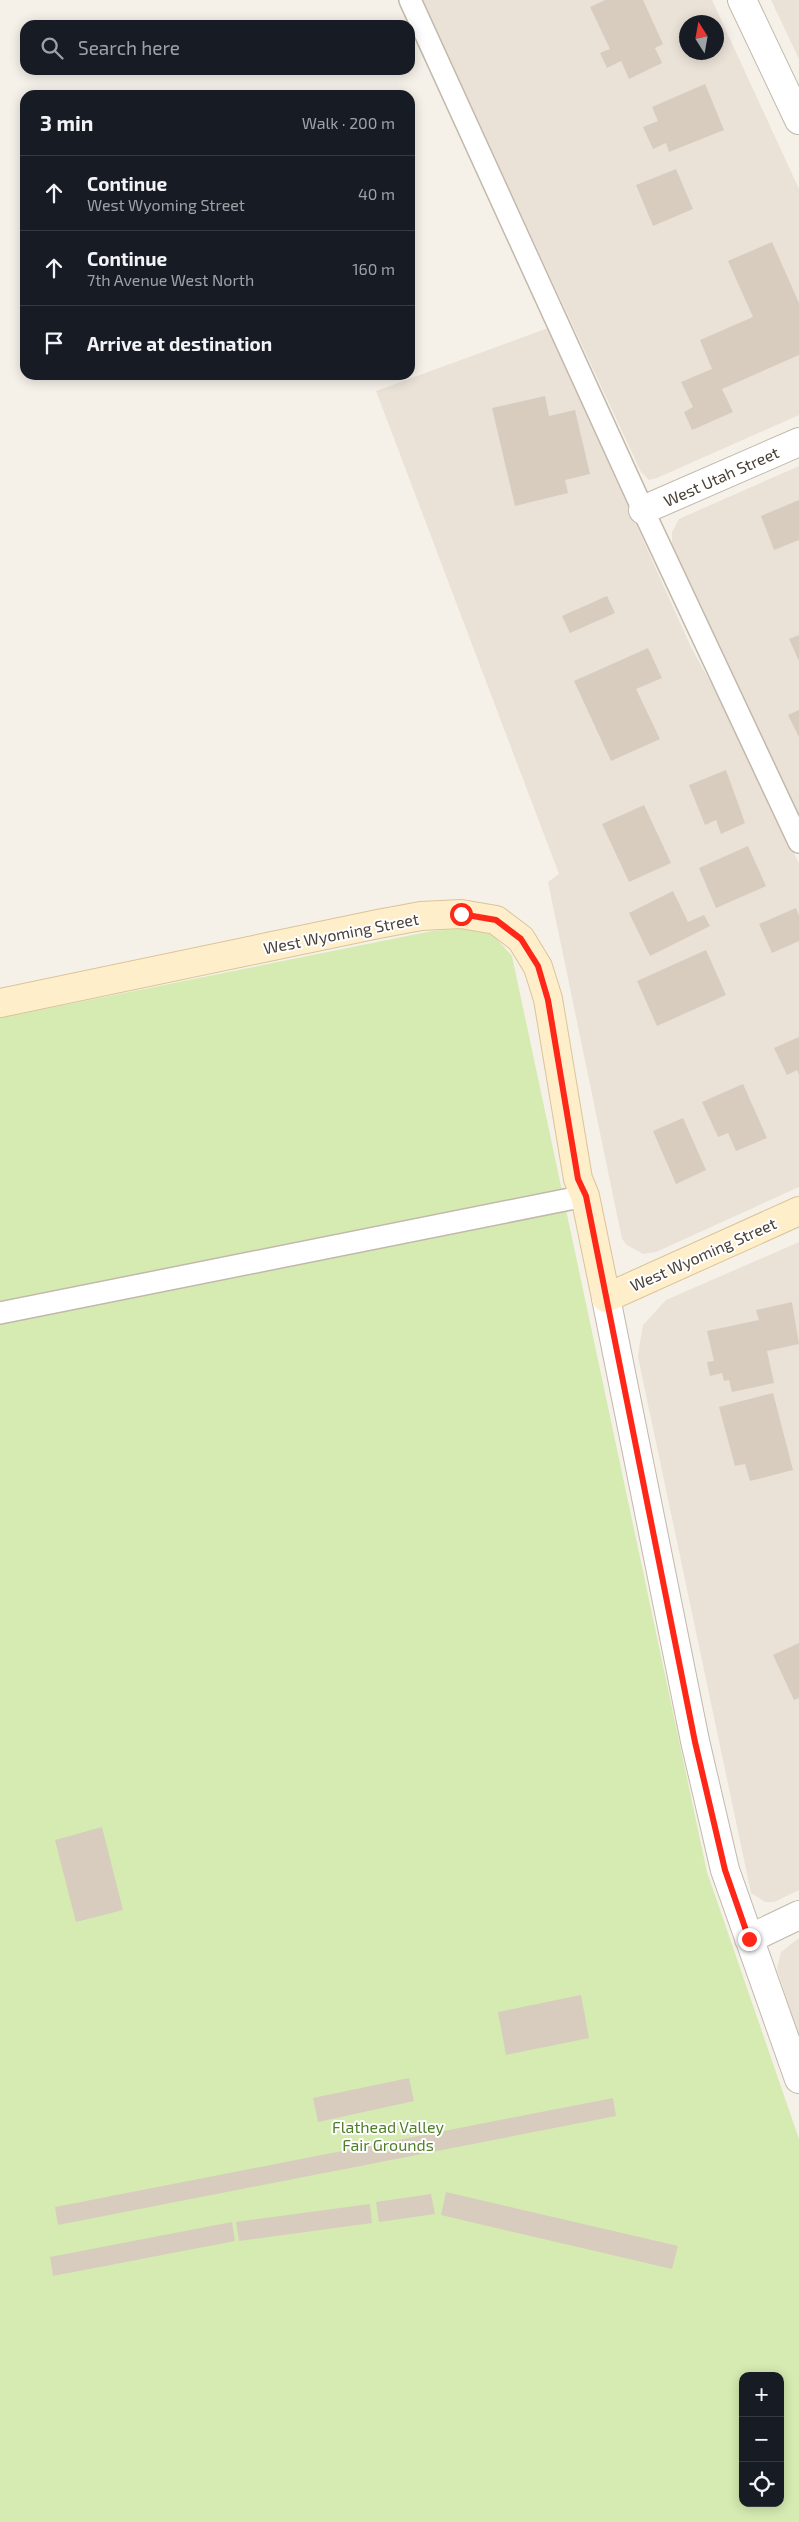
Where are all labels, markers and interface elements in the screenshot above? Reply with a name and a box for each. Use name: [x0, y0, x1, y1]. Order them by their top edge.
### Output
north arrow: [679, 15, 724, 60]
search box: [20, 20, 415, 75]
icon: search: [38, 34, 66, 62]
text: Search here: [78, 36, 180, 59]
text: 3 min: [40, 110, 93, 135]
text: Walk · 200 m: [302, 113, 395, 132]
text: Continue: [87, 172, 167, 195]
icon: ahead: [40, 179, 68, 207]
text: 40 m: [358, 184, 395, 203]
text: West Wyoming Street: [87, 195, 245, 214]
text: Continue: [87, 247, 167, 270]
icon: ahead: [40, 254, 68, 282]
text: 160 m: [352, 259, 395, 278]
text: 7th Avenue West North: [87, 270, 254, 289]
icon: arrive: [40, 329, 68, 357]
text: Arrive at destination: [87, 332, 272, 355]
street label: West Utah Street: [660, 442, 782, 510]
route start: [450, 903, 473, 926]
street label: West Wyoming Street: [262, 909, 420, 957]
street label: West Wyoming Street: [627, 1213, 779, 1295]
route end: [738, 1928, 761, 1951]
park label: Flathead Valley Fair Grounds: [332, 2117, 444, 2154]
map controls: [739, 2372, 784, 2507]
button: +: [739, 2372, 784, 2417]
button: −: [739, 2417, 784, 2462]
button: locate: [739, 2462, 784, 2507]

